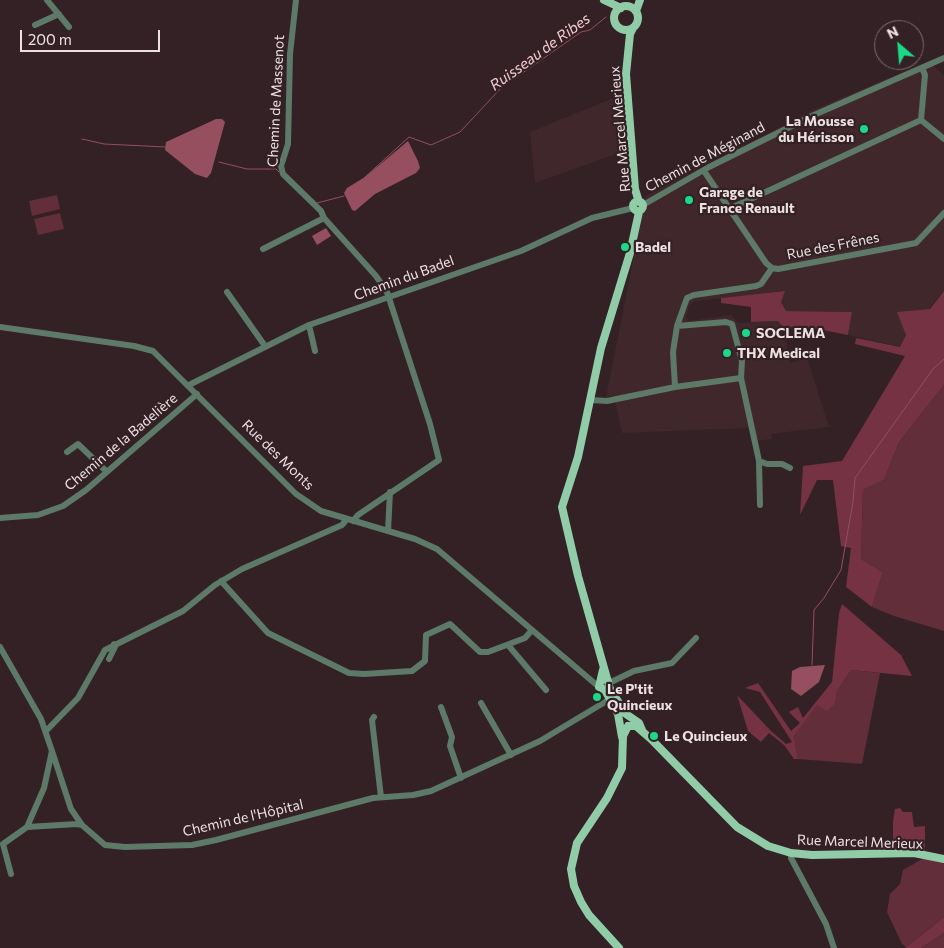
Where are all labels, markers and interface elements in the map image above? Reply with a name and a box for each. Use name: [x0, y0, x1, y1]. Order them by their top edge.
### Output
water label: Ruisseau de Ribes: [486, 10, 594, 94]
scale bar: [22, 20, 162, 52]
north arrow: [874, 20, 924, 70]
text: N: [884, 22, 901, 42]
text: 200 m: [28, 30, 72, 48]
street label: Chemin de Massenot: [264, 34, 288, 168]
street label: Rue Marcel Merieux: [606, 65, 634, 193]
place label: La Mousse du Hérisson: [778, 113, 854, 146]
street label: Chemin de Méginand: [642, 118, 768, 196]
marker: La Mousse du Hérisson: [858, 123, 870, 135]
place label: Garage de France Renault: [699, 184, 795, 216]
marker: Garage de France Renault: [683, 194, 695, 206]
street label: Rue des Frênes: [785, 229, 881, 263]
place label: Badel: [635, 239, 671, 255]
marker: Badel: [619, 241, 631, 253]
street label: Chemin du Badel: [352, 252, 456, 304]
place label: SOCLEMA: [756, 325, 825, 341]
marker: SOCLEMA: [740, 327, 752, 339]
place label: THX Medical: [737, 345, 820, 361]
marker: THX Medical: [721, 347, 733, 359]
street label: Chemin de la Badelière: [61, 390, 181, 494]
street label: Rue des Monts: [239, 416, 317, 494]
place label: Le P'tit Quincieux: [607, 681, 672, 714]
marker: Le P'tit Quincieux: [591, 691, 603, 703]
place label: Le Quincieux: [664, 728, 748, 744]
marker: Le Quincieux: [648, 730, 660, 742]
street label: Chemin de l'Hôpital: [181, 796, 305, 840]
street label: Rue Marcel Merieux: [797, 831, 923, 853]

